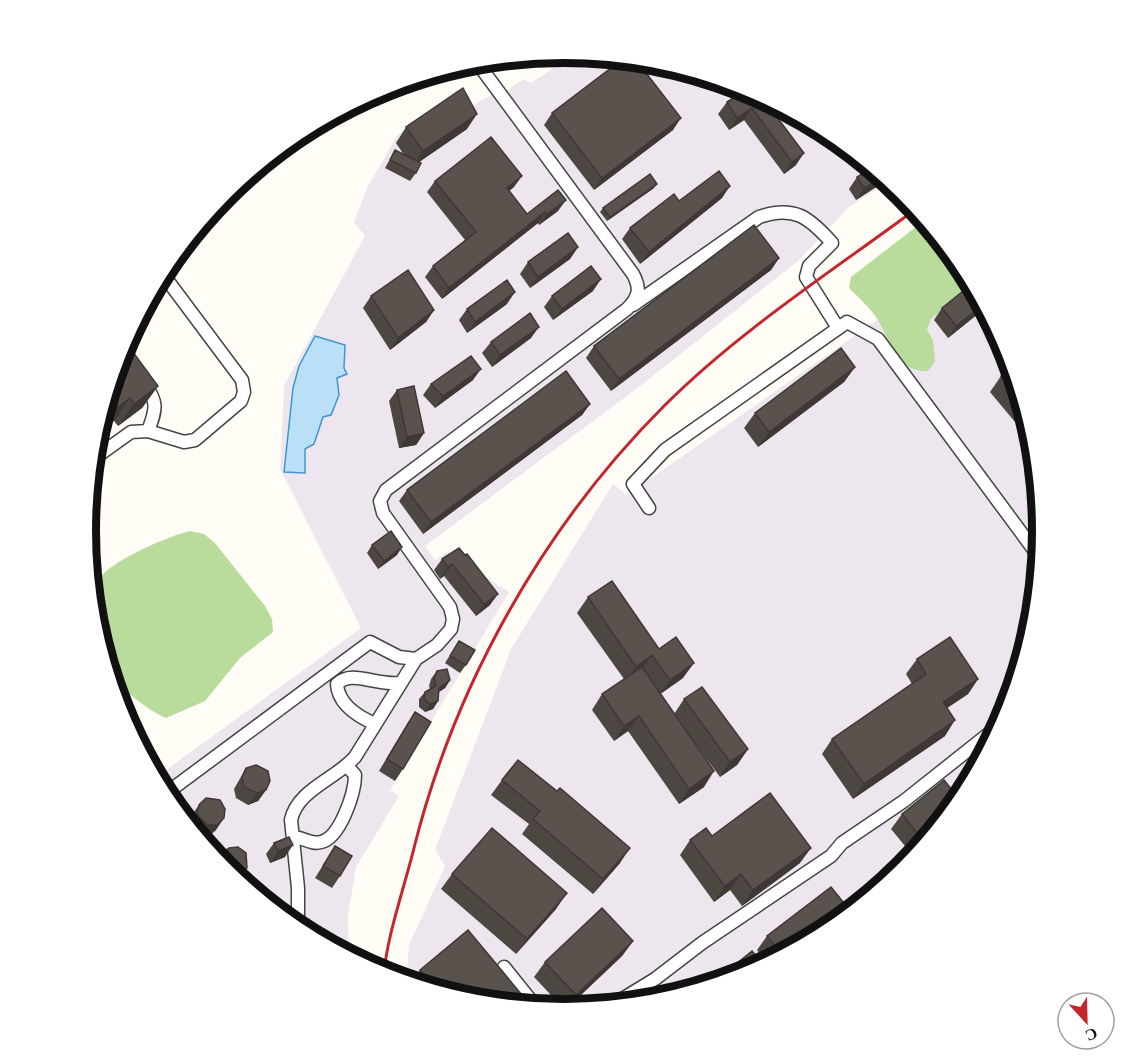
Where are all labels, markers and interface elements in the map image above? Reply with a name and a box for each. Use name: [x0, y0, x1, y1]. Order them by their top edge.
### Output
north arrow: [1056, 991, 1116, 1051]
text: С: [1083, 1023, 1101, 1046]

